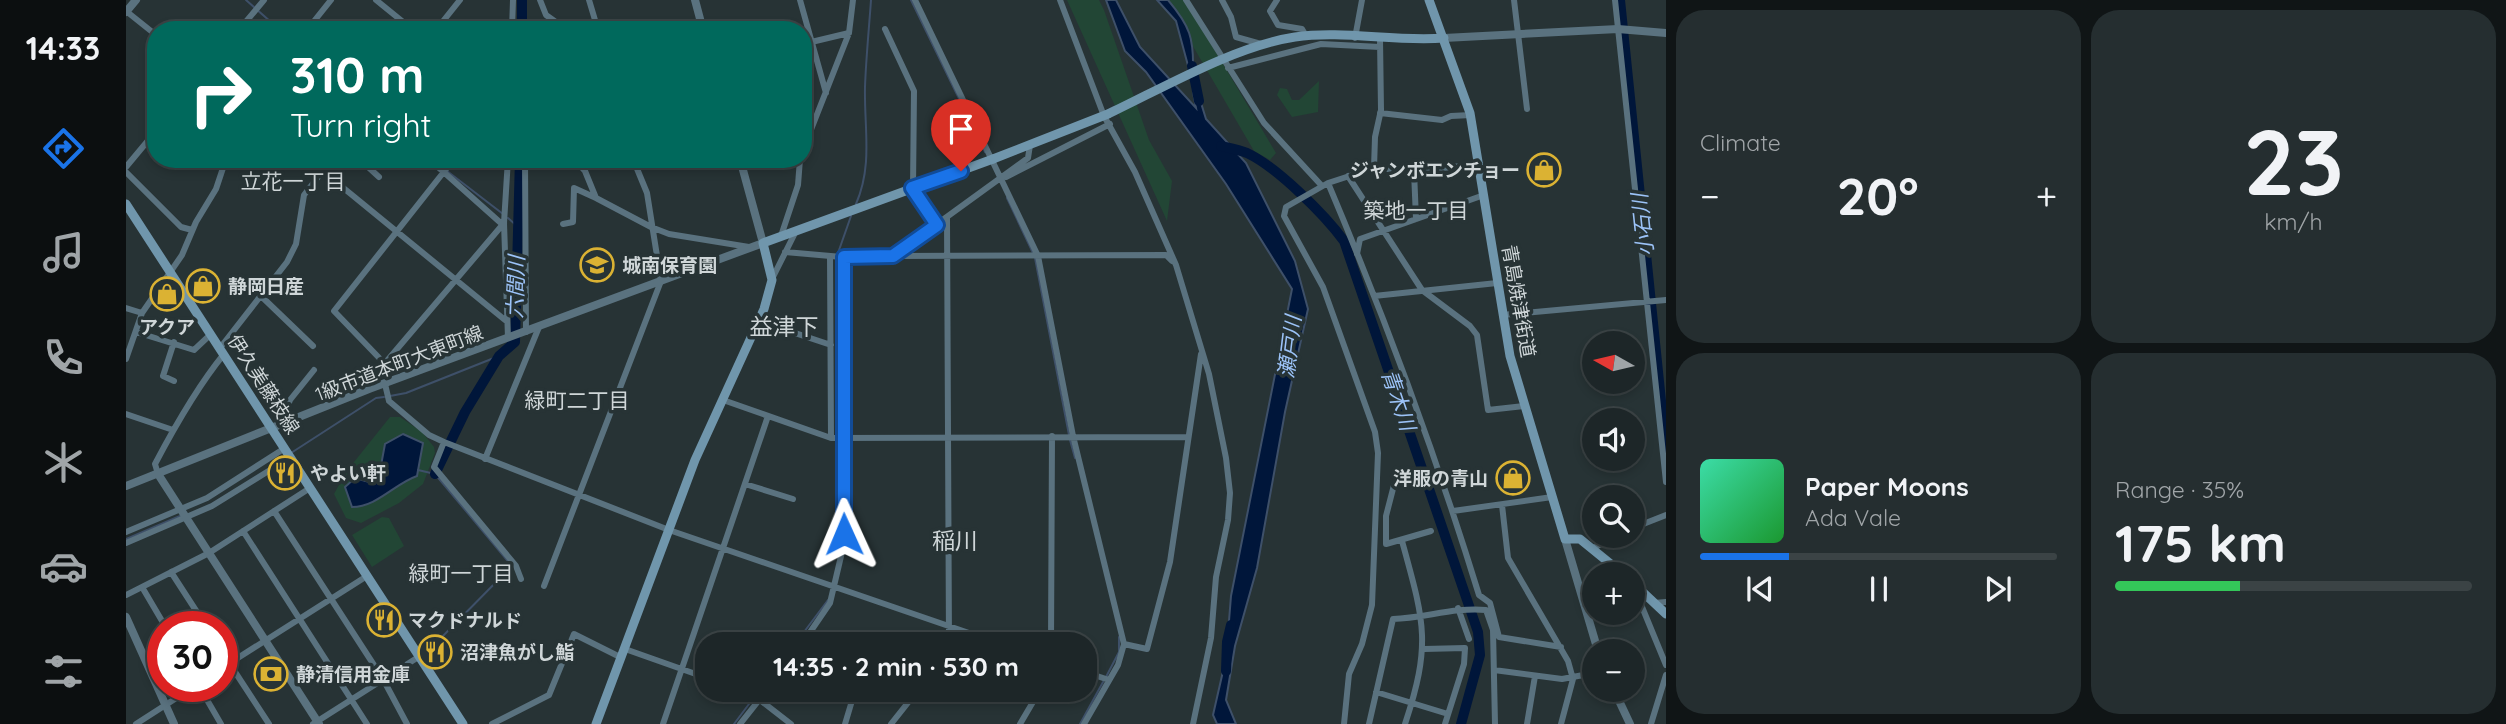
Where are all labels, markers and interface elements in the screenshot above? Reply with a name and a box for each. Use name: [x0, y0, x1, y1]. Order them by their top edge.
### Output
text: 14:33: [26, 28, 100, 68]
text: 310 m: [290, 44, 424, 105]
icon: right: [175, 49, 266, 140]
pin: [931, 99, 991, 171]
text: 23: [2243, 104, 2344, 218]
text: Turn right: [290, 105, 431, 145]
icon: arrive: [942, 110, 980, 148]
icon: directions: [39, 124, 88, 173]
text: Climate: [1700, 128, 1781, 157]
shop icon: ジャンボエンチョー: [1525, 151, 1563, 189]
place label: ジャンボエンチョー: [1350, 158, 1520, 182]
text: 20°: [1837, 163, 1919, 228]
district label: 立花一丁目: [241, 168, 346, 194]
text: −: [1700, 172, 1720, 220]
text: +: [2036, 172, 2057, 220]
water label: 小石川: [1626, 190, 1658, 258]
district label: 築地一丁目: [1364, 197, 1469, 223]
text: km/h: [2264, 207, 2323, 236]
icon: music: [39, 228, 88, 277]
street label: 青島焼津街道: [1497, 243, 1541, 359]
school or university icon: 城南保育園: [578, 246, 616, 284]
water label: 六間川: [501, 253, 529, 319]
place label: 城南保育園: [622, 253, 717, 277]
shop icon: 静岡日産: [184, 267, 222, 305]
place label: 静岡日産: [228, 274, 304, 298]
shop icon: アクア: [148, 275, 186, 313]
district label: 益津下: [750, 312, 819, 341]
water label: 瀬戸川: [1272, 312, 1306, 380]
place label: アクア: [139, 315, 195, 339]
street label: 1級市道本町大東町線: [312, 320, 486, 406]
street label: 伊久美藤枝線: [223, 330, 305, 438]
north arrow: [1582, 331, 1645, 394]
map controls: [1582, 331, 1645, 702]
icon: phone: [39, 333, 88, 382]
water label: 青木川: [1376, 366, 1422, 436]
district label: 緑町二丁目: [525, 387, 630, 413]
button: sound: [1582, 408, 1645, 471]
icon: climate: [39, 438, 88, 487]
restaurant icon: やよい軒: [266, 454, 304, 492]
shop icon: 洋服の青山: [1494, 459, 1532, 497]
place label: やよい軒: [310, 461, 386, 485]
place label: 洋服の青山: [1393, 466, 1488, 490]
text: Paper Moons: [1805, 470, 1969, 503]
text: Range · 35%: [2115, 475, 2244, 504]
button: search: [1582, 485, 1645, 548]
position arrow: [807, 497, 881, 571]
text: Ada Vale: [1805, 503, 1901, 532]
text: 175 km: [2115, 510, 2286, 575]
district label: 稲川: [932, 526, 978, 555]
icon: car: [39, 542, 88, 591]
district label: 緑町一丁目: [409, 560, 514, 586]
button: +: [1582, 562, 1645, 625]
icon: previous: [1741, 570, 1779, 608]
icon: pause: [1860, 570, 1898, 608]
icon: next: [1979, 570, 2017, 608]
restaurant icon: マクドナルド: [365, 601, 403, 639]
place label: マクドナルド: [408, 608, 522, 632]
speed limit sign: 30: [147, 611, 238, 702]
restaurant icon: 沼津魚がし鮨: [416, 633, 454, 671]
button: −: [1582, 639, 1645, 702]
place label: 沼津魚がし鮨: [460, 640, 574, 664]
icon: filters: [39, 647, 88, 696]
text: 14:35 · 2 min · 530 m: [773, 650, 1019, 683]
bank icon: 静清信用金庫: [252, 655, 290, 693]
place label: 静清信用金庫: [296, 662, 410, 686]

